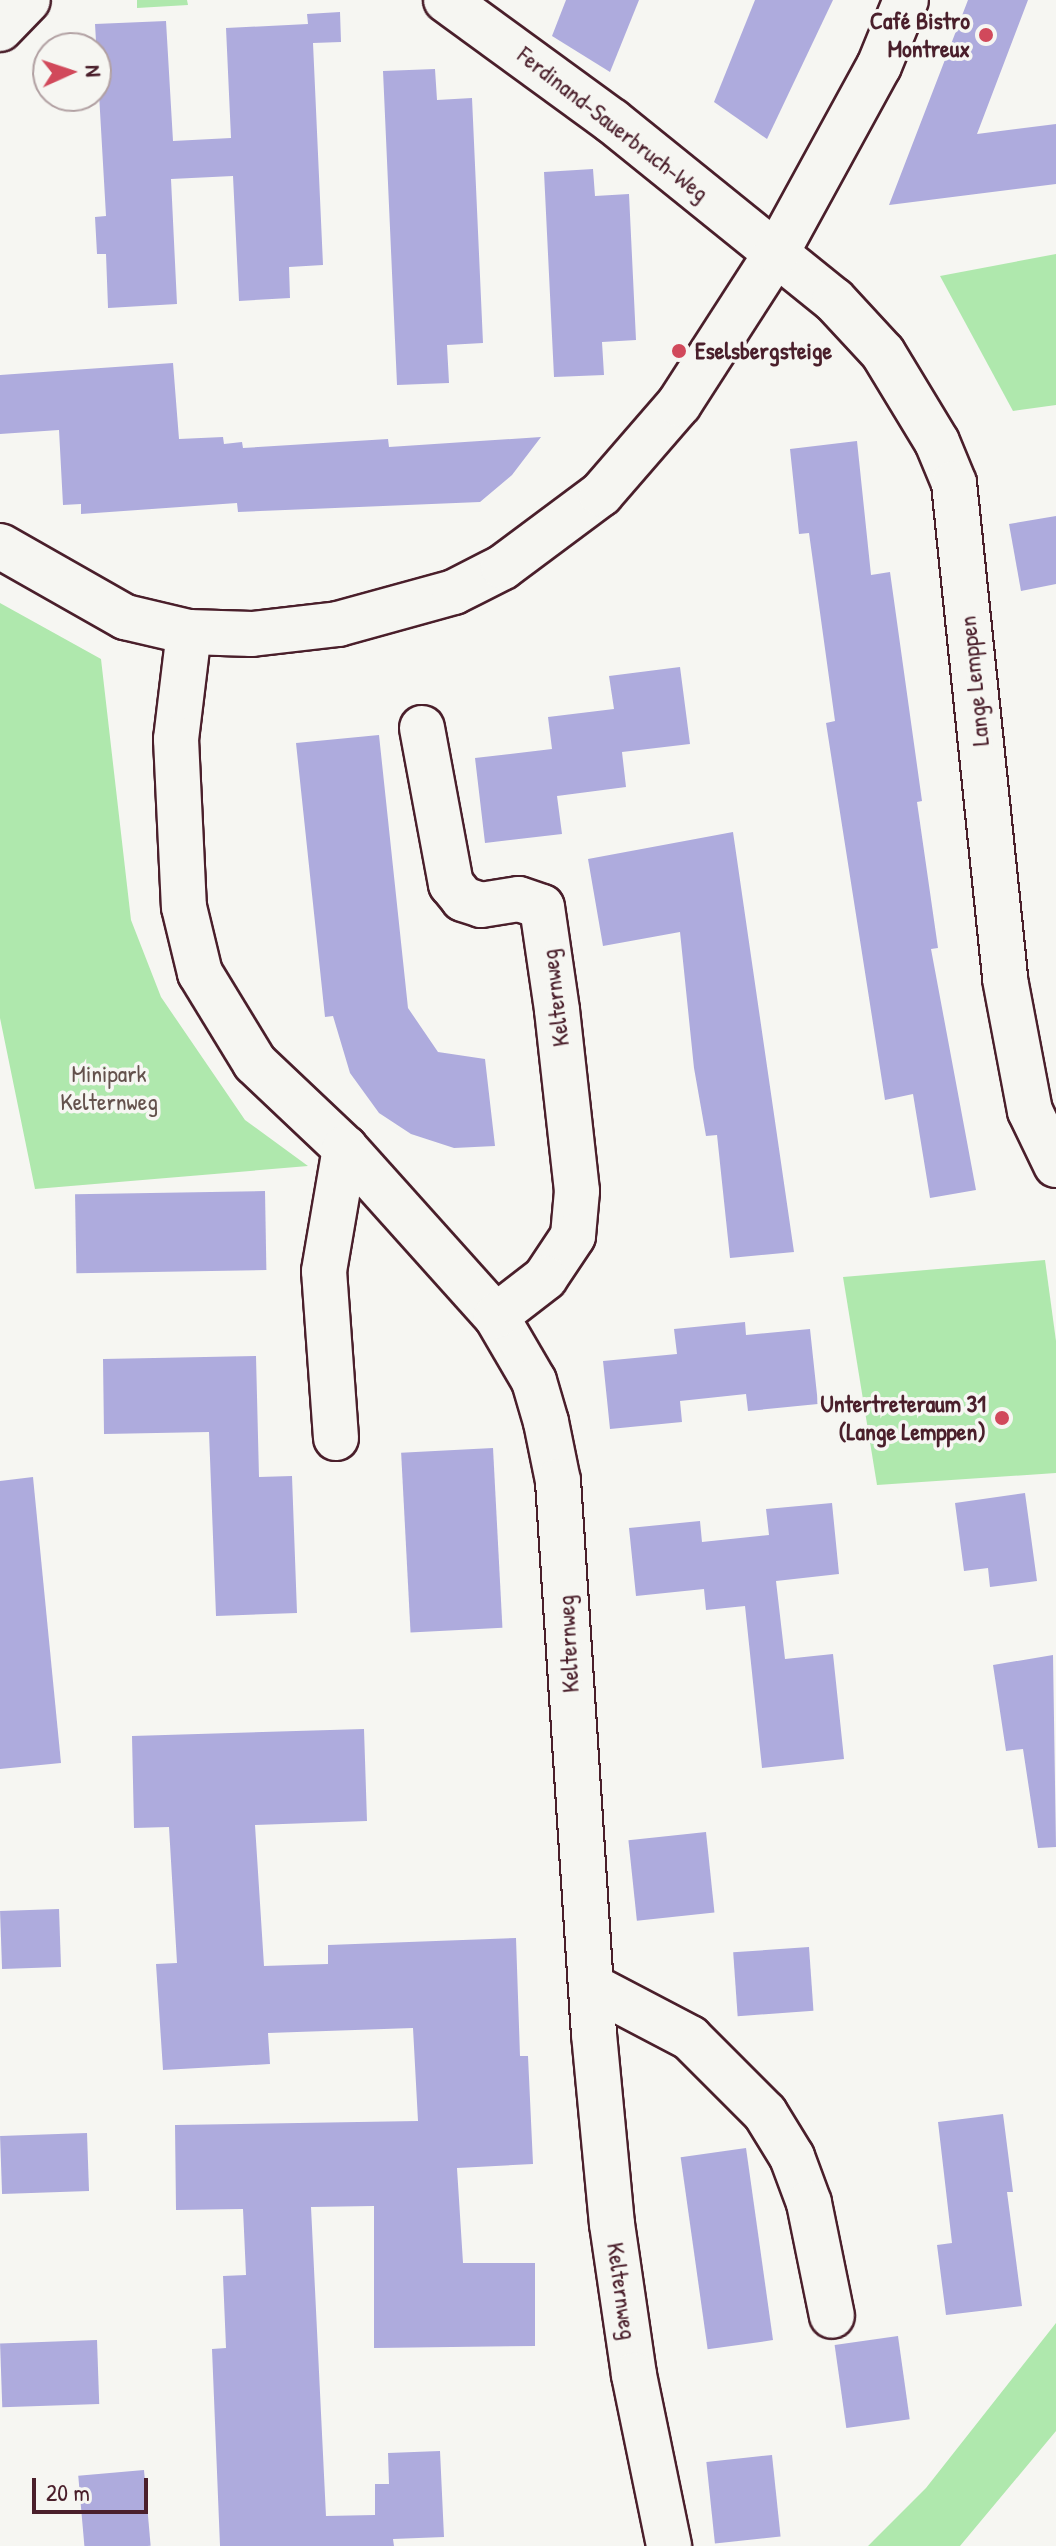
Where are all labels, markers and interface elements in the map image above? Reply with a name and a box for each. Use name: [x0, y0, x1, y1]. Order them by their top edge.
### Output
place label: Café Bistro Montreux: [870, 7, 970, 63]
marker: Café Bistro Montreux: [977, 26, 995, 44]
north arrow: [32, 32, 112, 112]
street label: Ferdinand-Sauerbruch-Weg: [512, 41, 714, 207]
text: N: [79, 64, 109, 77]
place label: Eselsbergsteige: [695, 337, 832, 365]
marker: Eselsbergsteige: [670, 342, 688, 360]
street label: Lange Lemppen: [953, 615, 995, 747]
street label: Kelternweg: [535, 948, 575, 1048]
park label: Minipark Kelternweg: [60, 1060, 158, 1116]
place label: Untertreteraum 31 (Lange Lemppen): [820, 1390, 986, 1446]
marker: Untertreteraum 31 (Lange Lemppen): [993, 1409, 1011, 1427]
street label: Kelternweg: [551, 1594, 585, 1694]
street label: Kelternweg: [601, 2241, 643, 2341]
scale bar: [36, 2462, 152, 2512]
text: 20 m: [46, 2476, 90, 2508]

